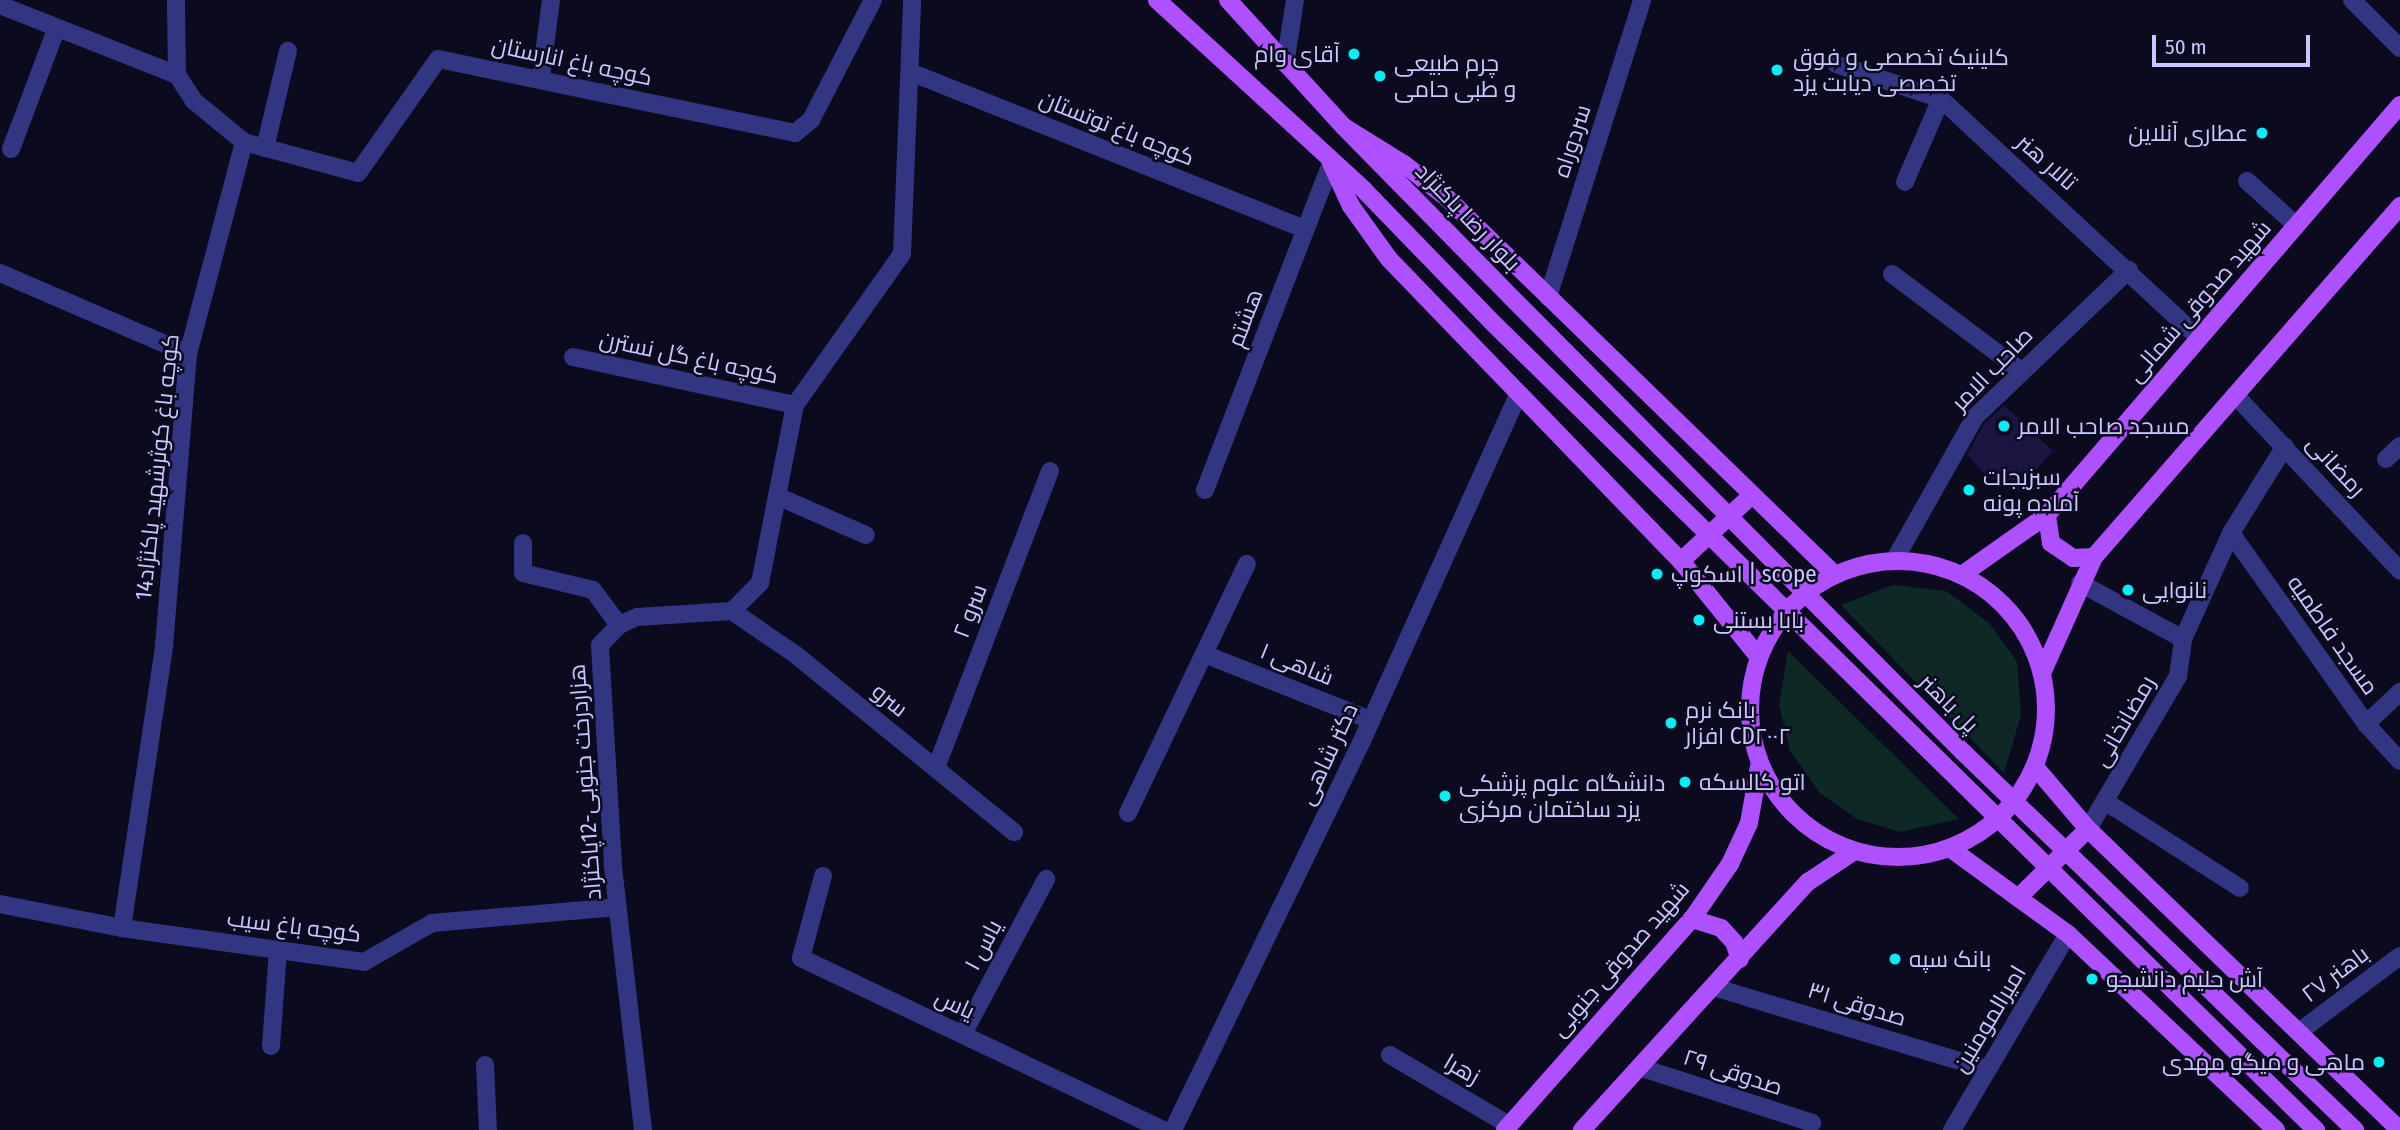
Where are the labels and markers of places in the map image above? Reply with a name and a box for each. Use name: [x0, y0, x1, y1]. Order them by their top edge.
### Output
place label: آقای وام: [1254, 40, 1340, 68]
place label: کلینیک تخصصی و فوق تخصصی دیابت یزد: [1793, 43, 2009, 97]
marker: آقای وام: [1346, 46, 1362, 62]
place label: چرم طبیعی و طبی حامی: [1394, 49, 1516, 103]
marker: کلینیک تخصصی و فوق تخصصی دیابت یزد: [1767, 60, 1787, 80]
marker: چرم طبیعی و طبی حامی: [1372, 68, 1388, 84]
place label: عطاری آنلاین: [2128, 119, 2248, 147]
marker: عطاری آنلاین: [2254, 125, 2270, 141]
place label: مسجد صاحب الامر: [2018, 412, 2189, 440]
marker: مسجد صاحب الامر: [1996, 418, 2012, 434]
place label: سبزیجات آماده پونه: [1983, 463, 2080, 517]
marker: سبزیجات آماده پونه: [1961, 482, 1977, 498]
place label: اسکوپ | scope: [1671, 560, 1817, 588]
marker: اسکوپ | scope: [1649, 566, 1665, 582]
place label: نانوایی: [2142, 576, 2207, 604]
marker: نانوایی: [2120, 582, 2136, 598]
place label: بابا بستنی: [1713, 606, 1804, 634]
marker: بابا بستنی: [1691, 612, 1707, 628]
place label: بانک نرم افزار CD۲۰۰۲: [1685, 696, 1790, 750]
marker: بانک نرم افزار CD۲۰۰۲: [1663, 715, 1679, 731]
place label: اتو کالسکه: [1699, 768, 1806, 796]
place label: دانشگاه علوم پزشکی یزد ساختمان مرکزی: [1459, 769, 1665, 823]
marker: اتو کالسکه: [1677, 774, 1693, 790]
marker: دانشگاه علوم پزشکی یزد ساختمان مرکزی: [1437, 788, 1453, 804]
place label: بانک سپه: [1909, 945, 1991, 973]
marker: بانک سپه: [1887, 951, 1903, 967]
place label: آش حلیم دانشجو: [2106, 965, 2263, 993]
marker: آش حلیم دانشجو: [2084, 971, 2100, 987]
place label: ماهی و میگو مهدی: [2162, 1048, 2365, 1076]
marker: ماهی و میگو مهدی: [2371, 1054, 2387, 1070]

